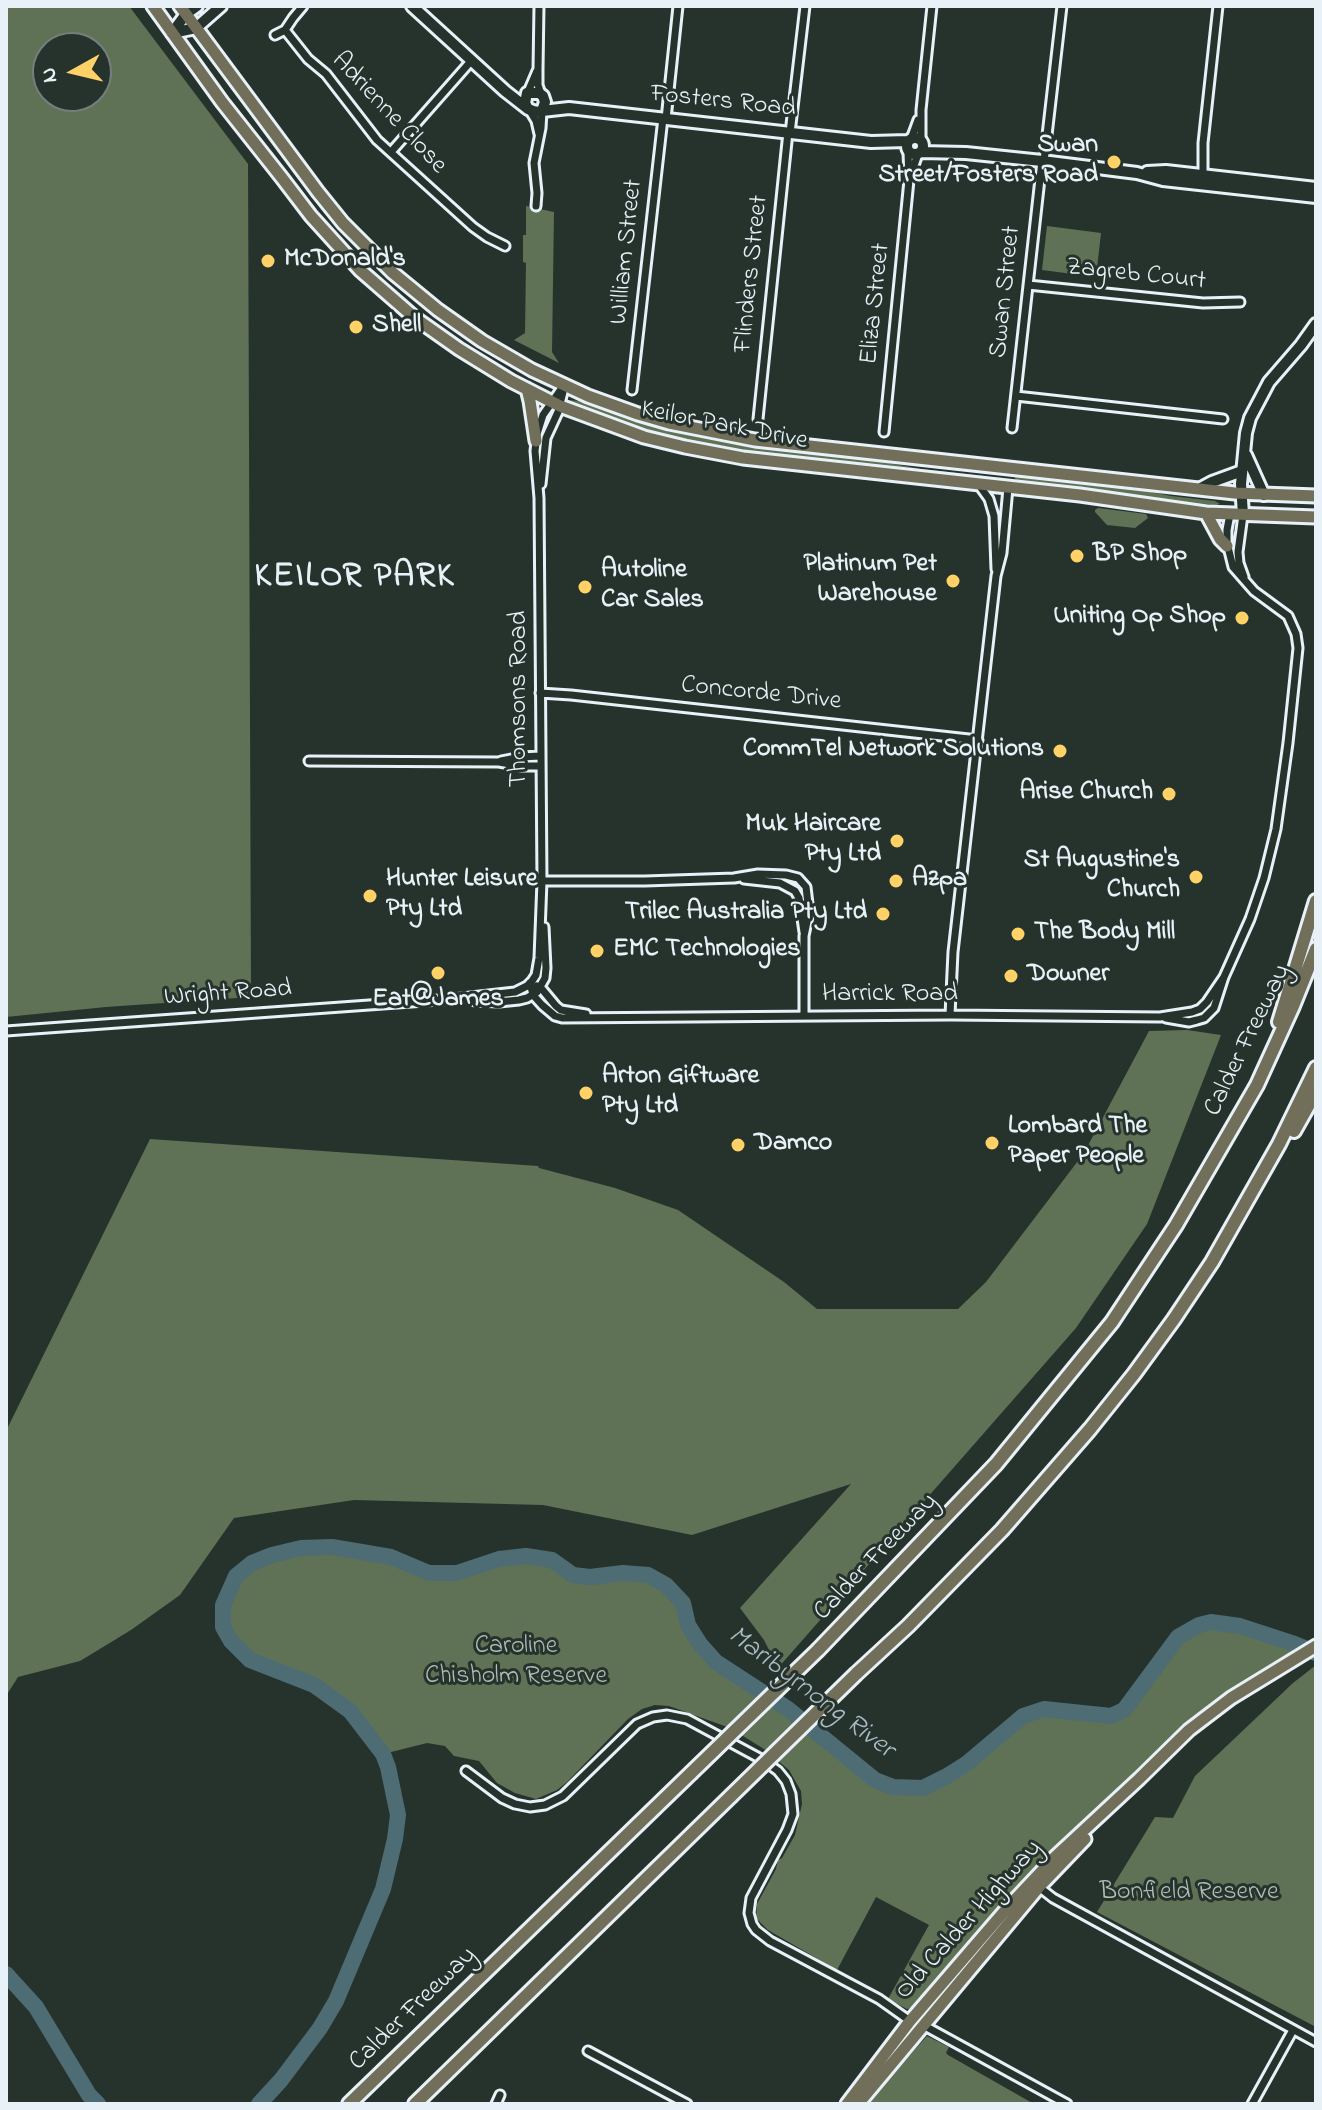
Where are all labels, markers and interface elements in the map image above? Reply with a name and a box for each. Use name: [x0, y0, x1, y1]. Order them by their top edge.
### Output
north arrow: [32, 32, 112, 112]
street label: Adrienne Close: [323, 46, 453, 182]
text: N: [33, 65, 67, 85]
street label: Fosters Road: [649, 80, 797, 126]
place label: Swan Street/Fosters Road: [878, 131, 1098, 192]
marker: Swan Street/Fosters Road: [1105, 153, 1123, 171]
street label: William Street: [605, 178, 651, 326]
street label: Flinders Street: [729, 194, 777, 354]
street label: Swan Street: [985, 224, 1029, 360]
street label: Eliza Street: [855, 242, 899, 366]
place label: McDonald's: [284, 245, 406, 277]
marker: McDonald's: [259, 252, 277, 270]
street label: Zagreb Court: [1065, 253, 1207, 299]
place label: Shell: [372, 311, 421, 343]
marker: Shell: [347, 318, 365, 336]
street label: Keilor Park Drive: [638, 396, 810, 458]
place label: BP Shop: [1093, 540, 1187, 572]
marker: BP Shop: [1068, 547, 1086, 565]
place label: Platinum Pet Warehouse: [804, 550, 937, 612]
place label: Autoline Car Sales: [601, 556, 704, 618]
district label: KEILOR PARK: [254, 559, 456, 599]
marker: Platinum Pet Warehouse: [944, 572, 962, 590]
marker: Autoline Car Sales: [576, 578, 594, 596]
place label: Uniting Op Shop: [1053, 602, 1226, 634]
marker: Uniting Op Shop: [1233, 609, 1251, 627]
street label: Thomsons Road: [505, 611, 537, 787]
street label: Concorde Drive: [679, 671, 843, 719]
place label: CommTel Network Solutions: [743, 735, 1044, 767]
marker: CommTel Network Solutions: [1051, 742, 1069, 760]
place label: Arise Church: [1019, 778, 1153, 810]
marker: Arise Church: [1160, 785, 1178, 803]
place label: Muk Haircare Pty Ltd: [745, 810, 881, 872]
marker: Muk Haircare Pty Ltd: [888, 832, 906, 850]
place label: St Augustine's Church: [1024, 846, 1180, 908]
place label: Hunter Leisure Pty Ltd: [386, 865, 537, 926]
place label: Azpa: [912, 865, 967, 897]
marker: St Augustine's Church: [1187, 868, 1205, 886]
marker: Azpa: [887, 872, 905, 890]
marker: Hunter Leisure Pty Ltd: [361, 887, 379, 905]
place label: Trilec Australia Pty Ltd: [625, 898, 867, 930]
marker: Trilec Australia Pty Ltd: [874, 905, 892, 923]
place label: The Body Mill: [1034, 918, 1175, 950]
marker: The Body Mill: [1009, 925, 1027, 943]
place label: EMC Technologies: [613, 935, 800, 967]
marker: EMC Technologies: [588, 942, 606, 960]
place label: Downer: [1027, 960, 1109, 992]
street label: Calder Freeway: [1199, 960, 1299, 1122]
marker: Eat@James: [429, 964, 447, 982]
marker: Downer: [1002, 967, 1020, 985]
street label: Wright Road: [163, 975, 293, 1015]
street label: Harrick Road: [822, 980, 958, 1012]
place label: Eat@James: [372, 985, 504, 1017]
place label: Arton Giftware Pty Ltd: [602, 1062, 759, 1124]
marker: Arton Giftware Pty Ltd: [577, 1084, 595, 1102]
place label: Lombard The Paper People: [1008, 1112, 1147, 1174]
place label: Damco: [754, 1129, 832, 1161]
marker: Lombard The Paper People: [983, 1134, 1001, 1152]
marker: Damco: [729, 1136, 747, 1154]
street label: Calder Freeway: [808, 1488, 946, 1628]
water label: Maribyrnong River: [720, 1620, 900, 1768]
park label: Caroline Chisholm Reserve: [425, 1632, 607, 1694]
street label: Old Calder Highway: [890, 1835, 1050, 2007]
park label: Bonfield Reserve: [1099, 1878, 1279, 1910]
street label: Calder Freeway: [344, 1941, 484, 2079]

